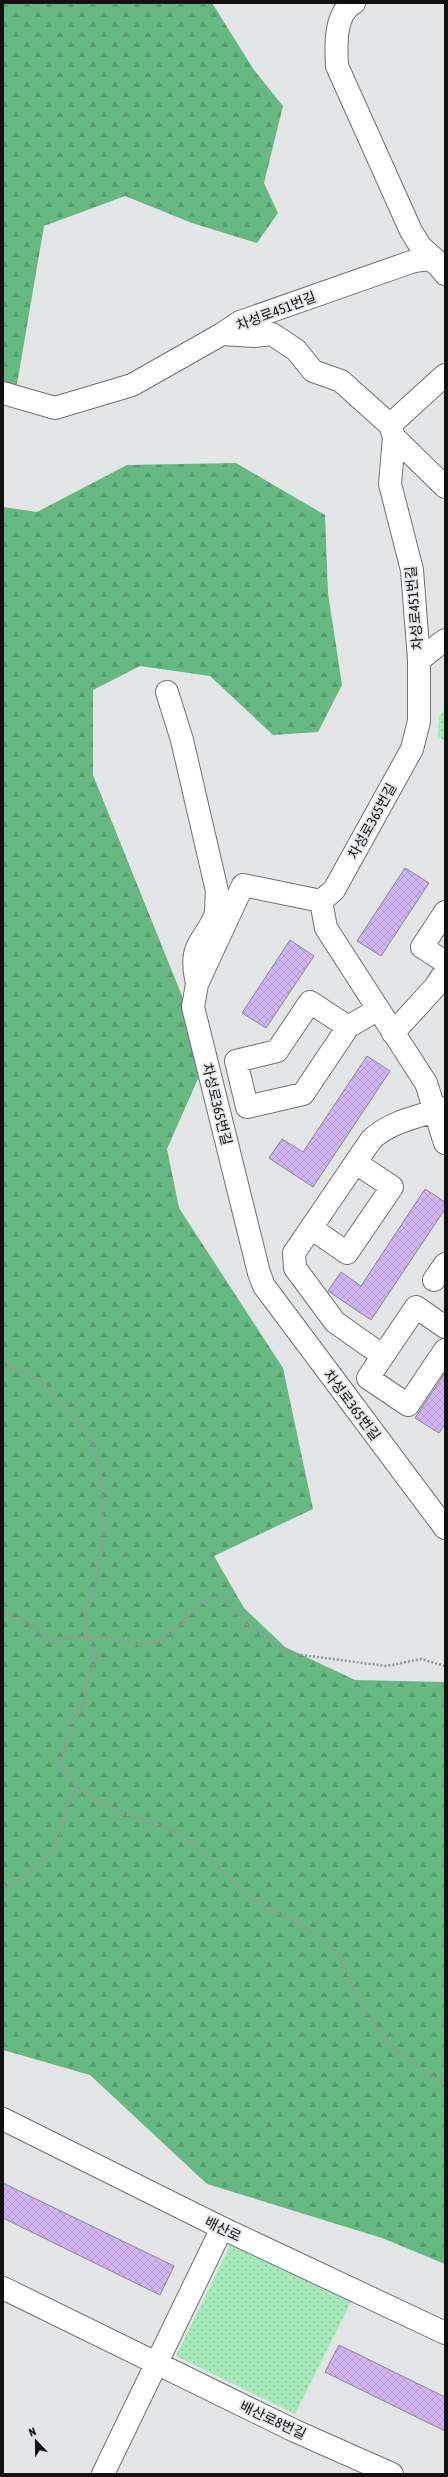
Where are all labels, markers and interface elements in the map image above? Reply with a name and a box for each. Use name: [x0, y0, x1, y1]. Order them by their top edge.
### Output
street label: 차성로451번길: [234, 288, 318, 334]
street label: 차성로451번길: [402, 565, 426, 651]
street label: 차성로365번길: [345, 780, 399, 862]
street label: 차성로365번길: [199, 1061, 235, 1147]
street label: 차성로365번길: [320, 1367, 384, 1443]
street label: 배산로: [202, 2213, 244, 2245]
street label: 배산로8번길: [237, 2398, 309, 2442]
north arrow: [16, 2421, 56, 2461]
text: N: [27, 2425, 38, 2439]

